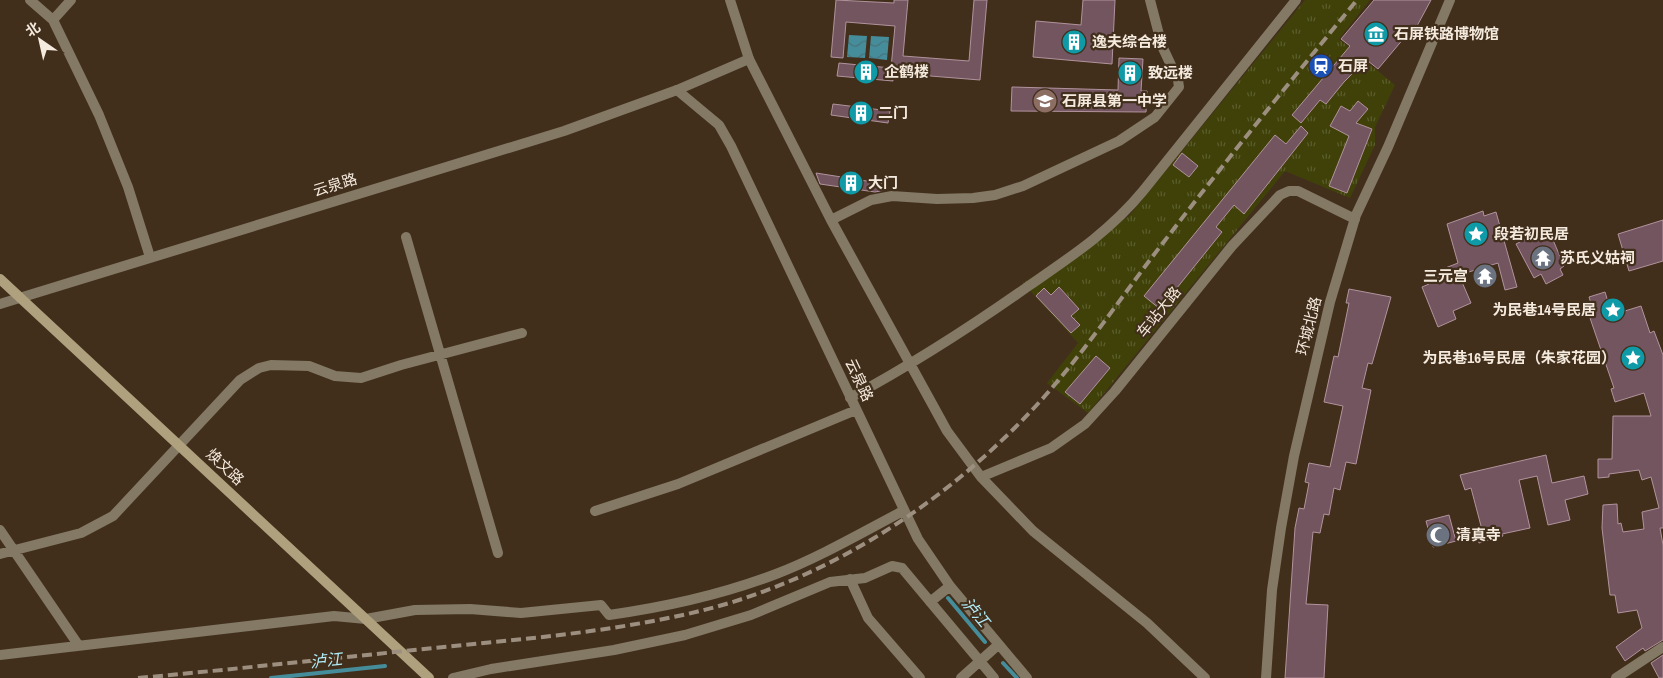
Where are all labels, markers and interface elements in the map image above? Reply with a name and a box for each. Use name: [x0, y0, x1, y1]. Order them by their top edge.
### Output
north arrow: [15, 15, 65, 65]
text: 北: [22, 18, 44, 41]
museum icon: 石屏铁路博物馆: [1363, 21, 1389, 47]
place label: 石屏铁路博物馆: [1394, 23, 1499, 44]
building icon: 逸夫综合楼: [1061, 29, 1087, 55]
place label: 逸夫综合楼: [1092, 31, 1167, 52]
station icon: 石屏: [1308, 53, 1334, 79]
place label: 石屏: [1338, 55, 1368, 76]
building icon: 企鹤楼: [853, 59, 879, 85]
building icon: 致远楼: [1117, 60, 1143, 86]
place label: 企鹤楼: [884, 61, 929, 82]
place label: 致远楼: [1148, 62, 1193, 83]
school or university icon: 石屏县第一中学: [1032, 88, 1058, 114]
place label: 石屏县第一中学: [1062, 90, 1167, 111]
building icon: 二门: [848, 100, 874, 126]
place label: 二门: [878, 102, 908, 123]
street label: 云泉路: [310, 168, 359, 201]
building icon: 大门: [838, 170, 864, 196]
place label: 大门: [868, 172, 898, 193]
place icon: 段若初民居: [1463, 221, 1489, 247]
place label: 段若初民居: [1494, 223, 1569, 244]
temple icon: 苏氏义姑祠: [1530, 245, 1556, 271]
place label: 苏氏义姑祠: [1560, 247, 1635, 268]
temple icon: 三元宫: [1472, 263, 1498, 289]
place label: 三元宫: [1423, 265, 1468, 286]
street label: 车站大路: [1132, 282, 1186, 342]
street label: 环城北路: [1291, 294, 1326, 358]
place icon: 为民巷14号民居: [1600, 297, 1626, 323]
place label: 为民巷14号民居: [1492, 299, 1596, 320]
place icon: 为民巷16号民居（朱家花园）: [1620, 345, 1646, 371]
place label: 为民巷16号民居（朱家花园）: [1422, 347, 1616, 368]
street label: 云泉路: [840, 355, 878, 405]
street label: 焕文路: [202, 444, 249, 490]
mosque icon: 清真寺: [1425, 522, 1451, 548]
place label: 清真寺: [1456, 524, 1501, 545]
water label: 泸江: [957, 593, 996, 633]
water label: 泸江: [309, 647, 345, 673]

